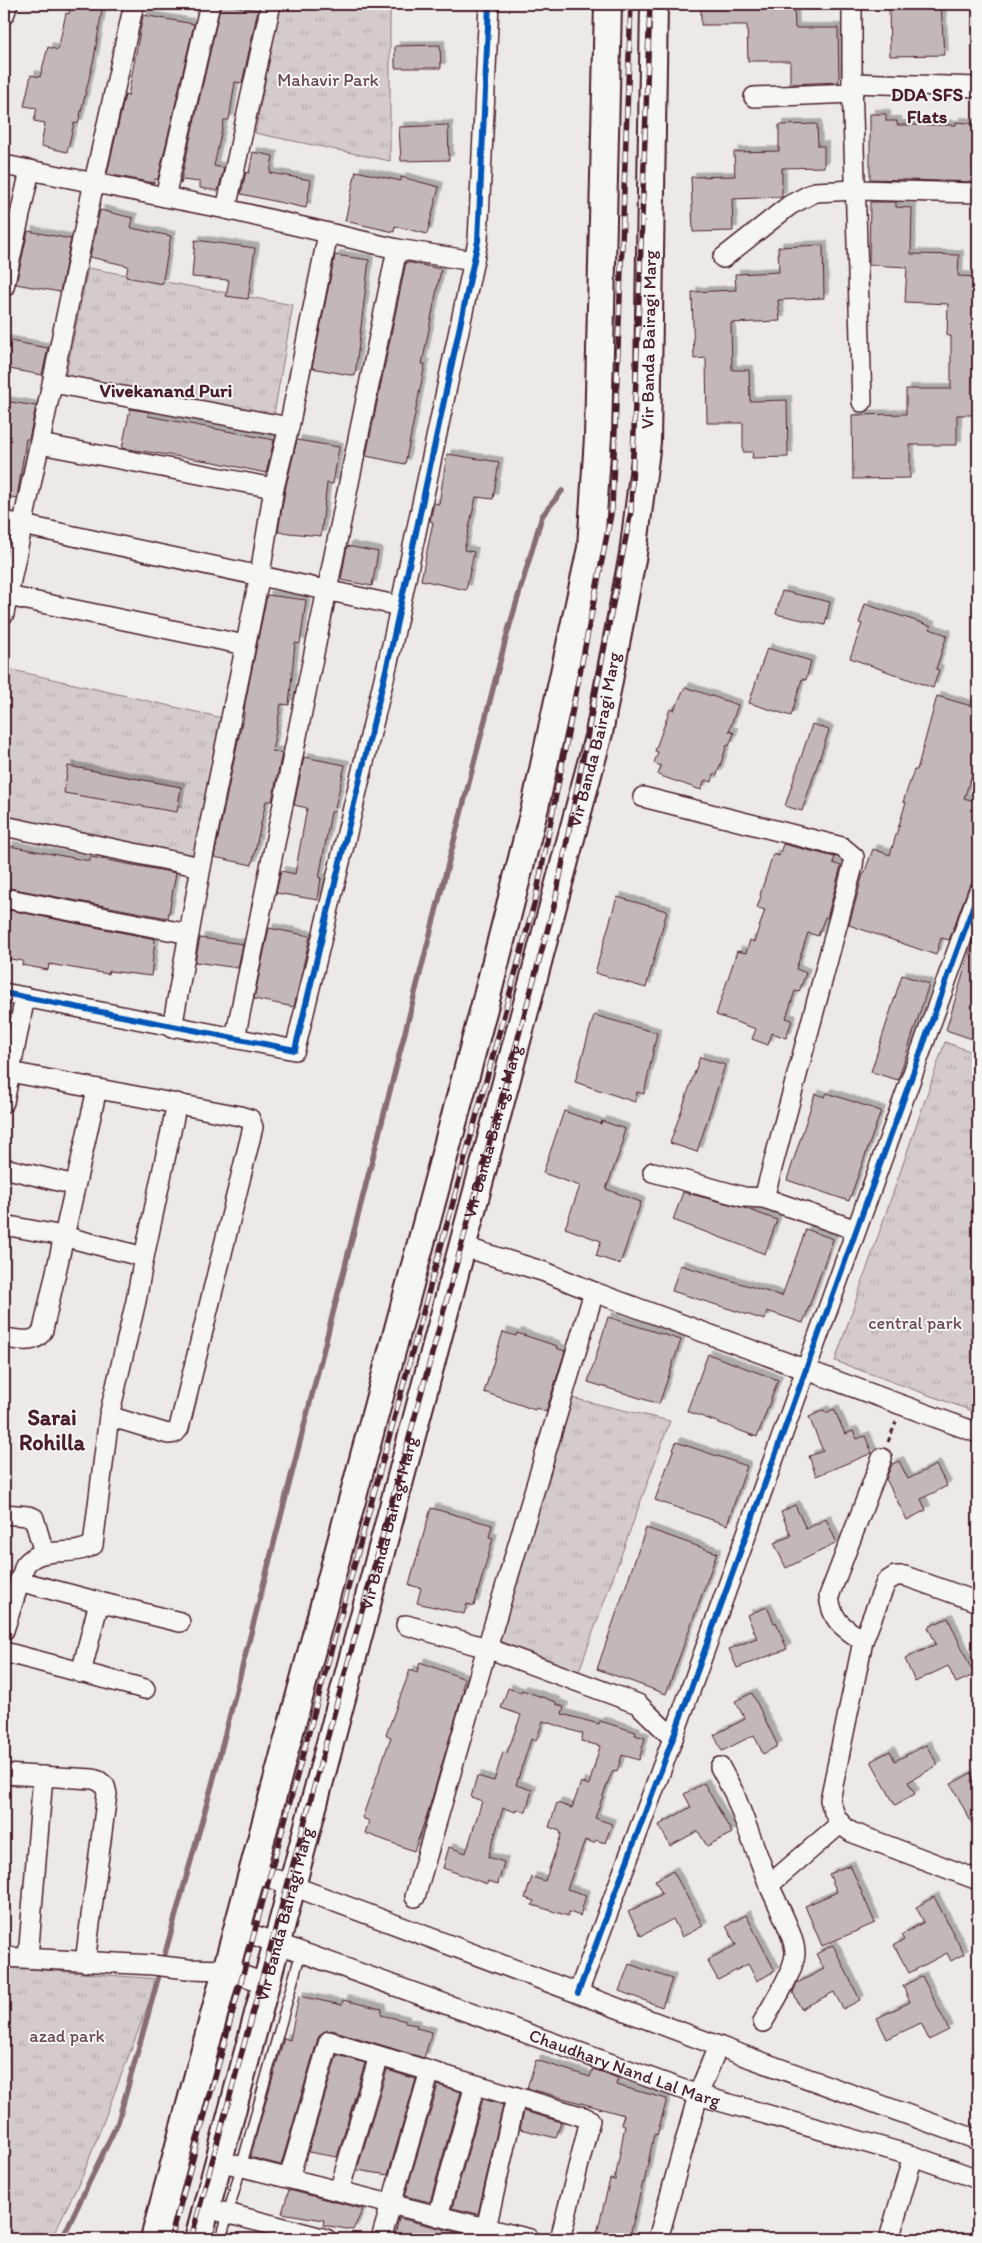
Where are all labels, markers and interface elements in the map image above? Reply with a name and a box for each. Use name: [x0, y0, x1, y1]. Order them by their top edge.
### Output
park label: Mahavir Park: [277, 69, 379, 91]
district label: DDA SFS Flats: [891, 83, 963, 128]
street label: Vir Banda Bairagi Marg: [636, 249, 661, 429]
district label: Vivekanand Puri: [100, 379, 232, 402]
street label: Vir Banda Bairagi Marg: [563, 650, 625, 830]
street label: Vir Banda Bairagi Marg: [458, 1041, 527, 1221]
park label: central park: [868, 1312, 962, 1334]
district label: Sarai Rohilla: [19, 1404, 85, 1456]
street label: Vir Banda Bairagi Marg: [355, 1433, 423, 1612]
street label: Vir Banda Bairagi Marg: [251, 1824, 318, 2004]
street label: Chaudhary Nand Lal Marg: [526, 2024, 724, 2112]
park label: azad park: [29, 2025, 105, 2047]

